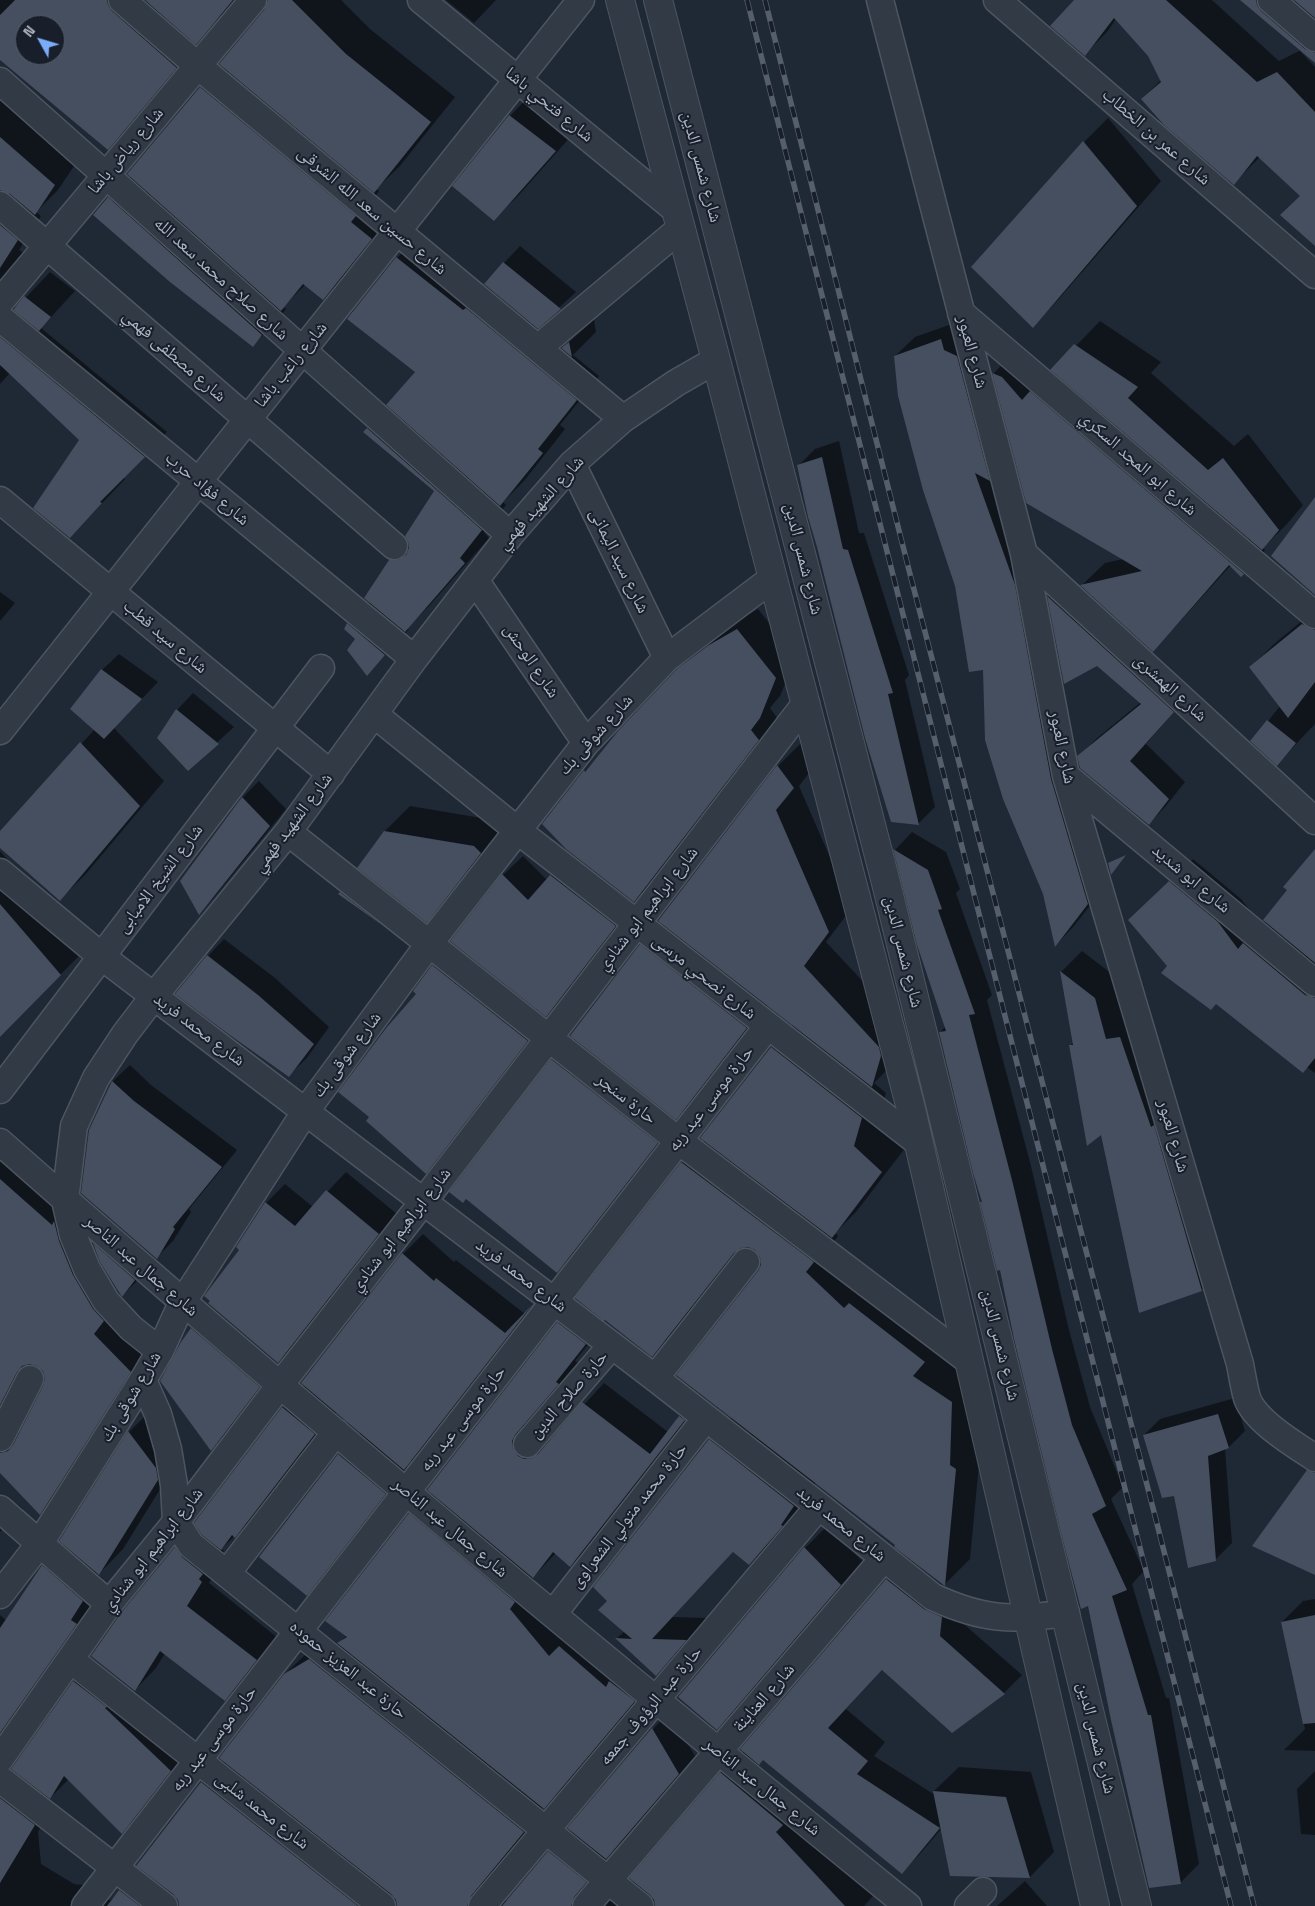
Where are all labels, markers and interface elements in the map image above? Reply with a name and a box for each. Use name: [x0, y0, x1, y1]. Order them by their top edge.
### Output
north arrow: [15, 15, 65, 65]
text: N: [19, 22, 39, 41]
street label: شارع فتحي باشا: [500, 63, 598, 147]
street label: شارع عمر بن الخطاب: [1097, 84, 1215, 190]
street label: شارع رياض باشا: [83, 103, 169, 199]
street label: شارع شمس الدين: [676, 109, 726, 225]
street label: شارع حسين سعد الله الشرقى: [293, 142, 451, 280]
street label: شارع صلاح محمد سعد الله: [149, 213, 293, 345]
street label: شارع مصطفى فهمي: [118, 305, 230, 407]
street label: شارع العبور: [952, 313, 992, 391]
street label: شارع راغب باشا: [250, 318, 332, 412]
street label: شارع ابو المجد السكري: [1075, 407, 1201, 521]
street label: شارع فؤاد حرب: [160, 447, 254, 531]
street label: شارع الشهيد فهمي: [493, 451, 589, 555]
street label: شارع شمس الدين: [779, 501, 827, 617]
street label: شارع سيد اليمانى: [584, 505, 654, 617]
street label: شارع سيد قطب: [118, 595, 212, 679]
street label: شارع الوحش: [498, 620, 564, 702]
street label: شارع الهمشرى: [1129, 649, 1211, 727]
street label: شارع شوقى بك: [554, 690, 638, 780]
street label: شارع العبور: [1044, 708, 1080, 786]
street label: شارع الشهيد فهمي: [248, 769, 338, 877]
street label: شارع الشيخ الامبابى: [112, 820, 208, 938]
street label: شارع ابو شديد: [1147, 840, 1235, 918]
street label: شارع ابراهيم ابو شنادي: [593, 843, 703, 975]
street label: شارع شمس الدين: [879, 894, 927, 1010]
street label: شارع نصحي مرسى: [648, 930, 760, 1024]
street label: شارع محمد فريد: [149, 989, 249, 1071]
street label: شارع شوقى بك: [308, 1008, 386, 1102]
street label: حارة موسى عبد ربه: [663, 1042, 759, 1156]
street label: حارة سنجر: [591, 1069, 661, 1129]
street label: شارع العبور: [1152, 1097, 1194, 1175]
street label: شارع ابراهيم ابو شنادي: [346, 1164, 456, 1296]
street label: شارع جمال عبد الناصر: [79, 1210, 203, 1322]
street label: شارع محمد فريد: [471, 1235, 571, 1317]
street label: شارع شمس الدين: [976, 1287, 1024, 1403]
street label: حارة صلاح الدين: [525, 1347, 613, 1443]
street label: شارع شوقى بك: [96, 1348, 166, 1446]
street label: حارة موسى عبد ربه: [415, 1362, 511, 1476]
street label: حارة محمد متولي الشعراوى: [566, 1439, 692, 1593]
street label: شارع جمال عبد الناصر: [388, 1473, 512, 1583]
street label: شارع محمد فريد: [792, 1481, 890, 1567]
street label: شارع ابراهيم ابو شنادي: [98, 1484, 208, 1616]
street label: حارة عبد العزيز حموده: [285, 1616, 411, 1724]
street label: حارة عبد الرؤوف جمعه: [595, 1642, 707, 1770]
street label: شارع العناينة: [728, 1659, 800, 1737]
street label: شارع شمس الدين: [1072, 1680, 1120, 1796]
street label: حارة موسى عبد ربه: [166, 1682, 262, 1796]
street label: شارع جمال عبد الناصر: [699, 1733, 825, 1841]
street label: شارع محمد شلبى: [211, 1768, 313, 1854]

